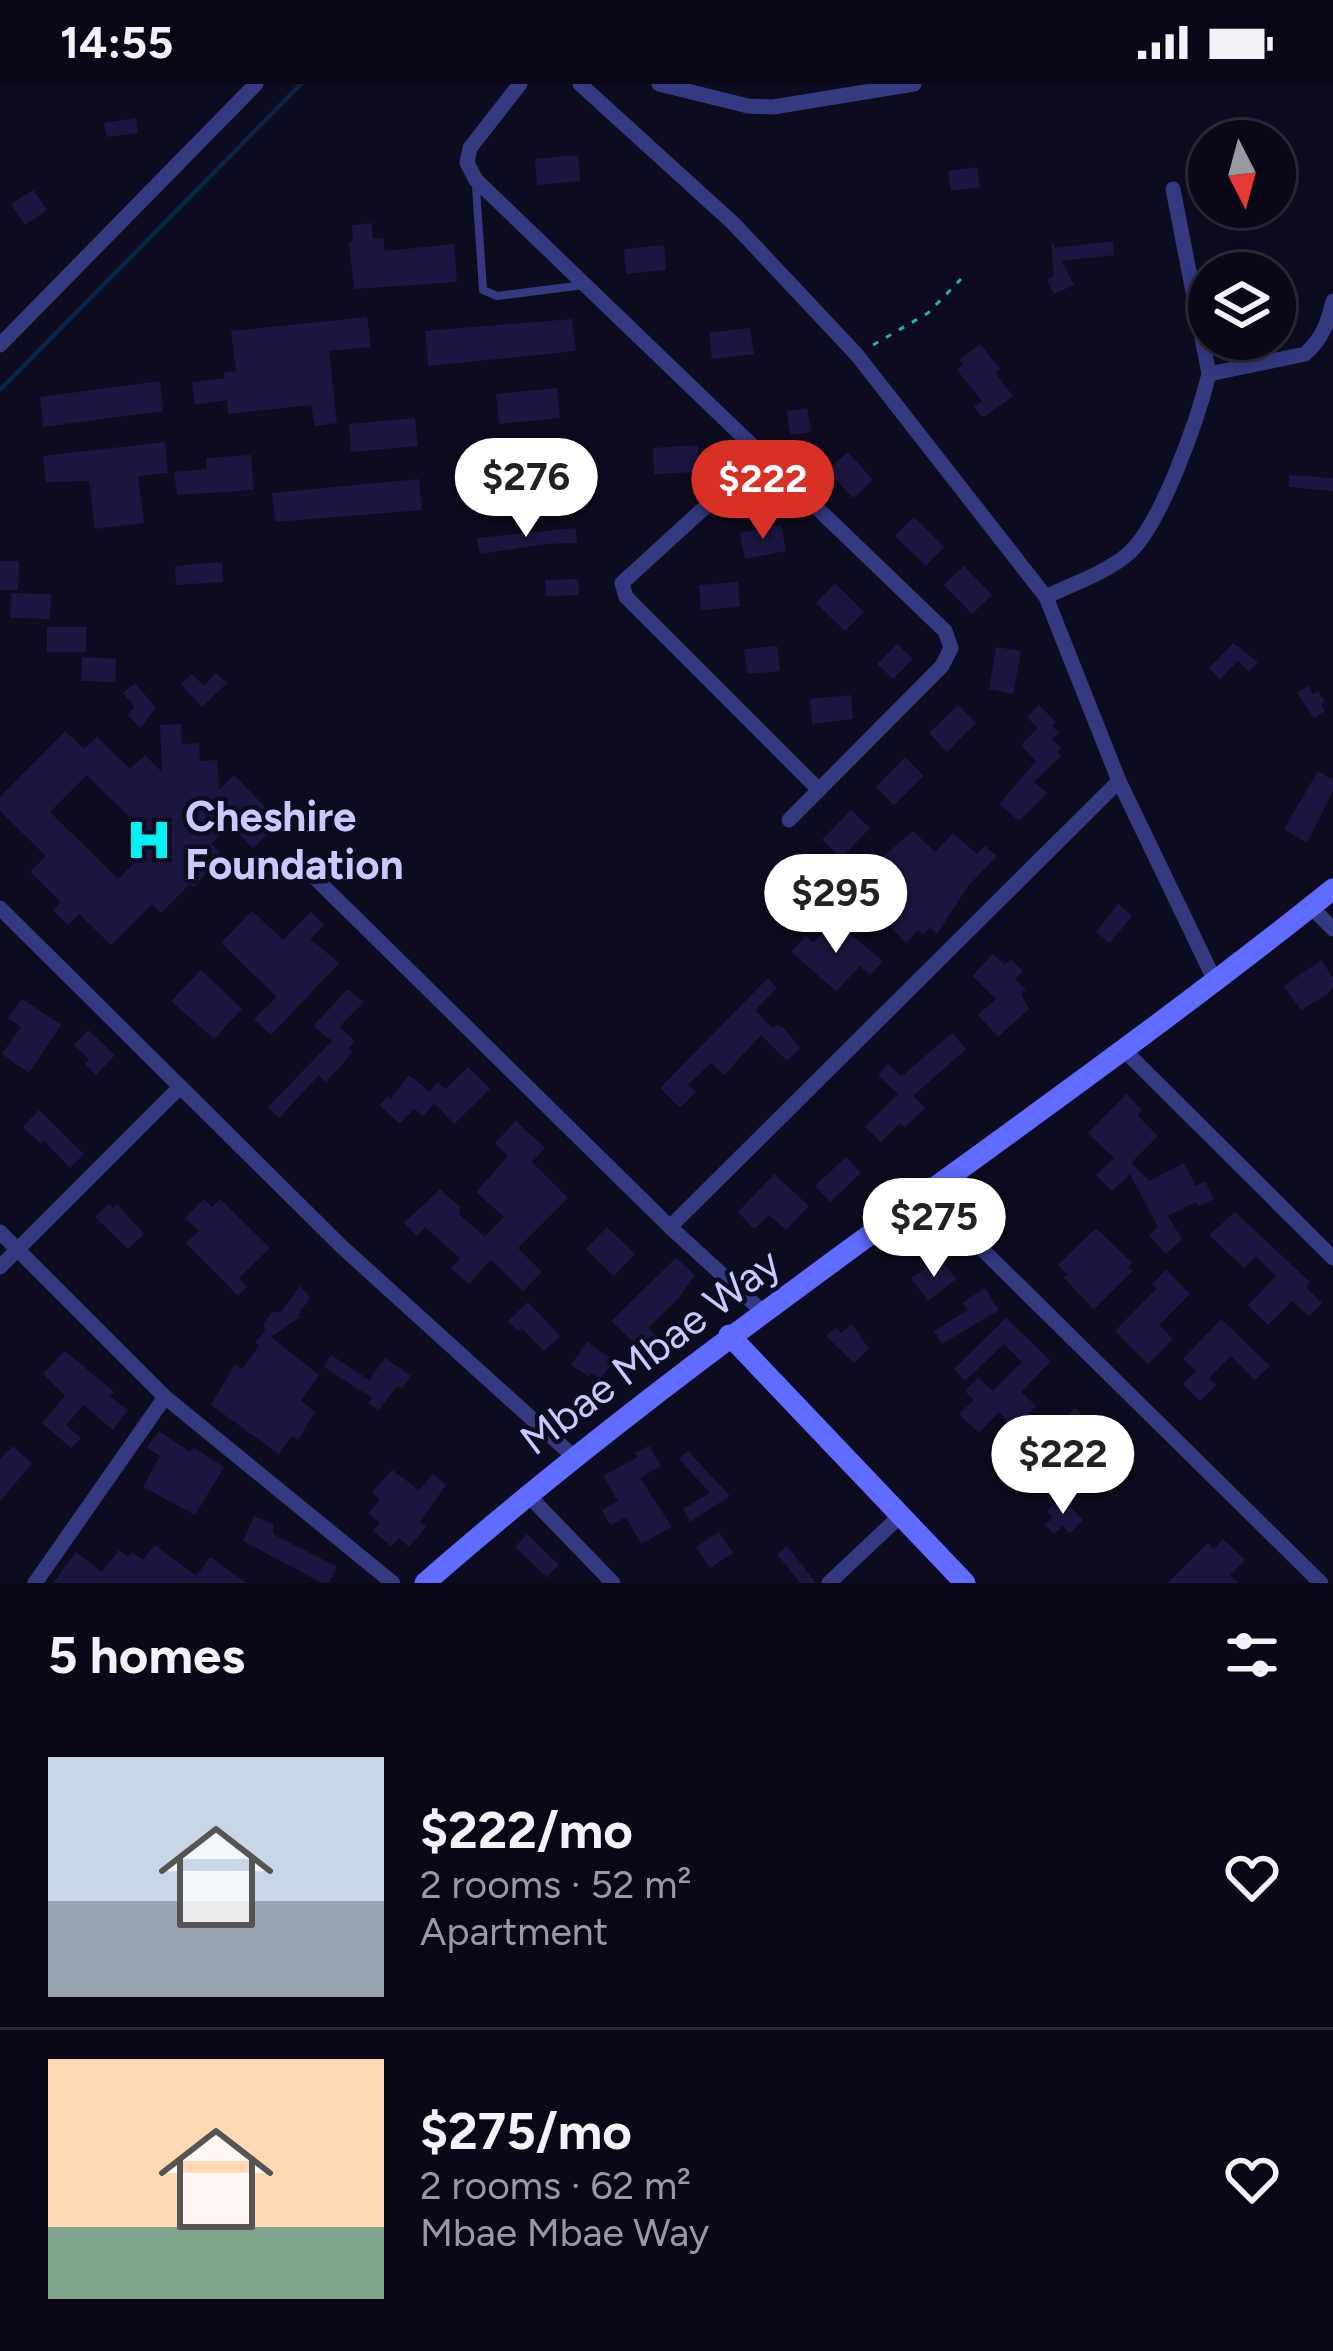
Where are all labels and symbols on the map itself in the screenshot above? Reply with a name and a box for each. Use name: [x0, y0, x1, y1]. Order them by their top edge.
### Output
north arrow: [1188, 120, 1296, 228]
pin: $276: [455, 438, 597, 540]
pin: $222: [692, 440, 834, 542]
place label: Cheshire Foundation: [185, 791, 404, 890]
hospital icon: Cheshire Foundation: [124, 815, 174, 865]
pin: $295: [765, 854, 907, 956]
pin: $275: [863, 1178, 1005, 1280]
street label: Mbae Mbae Way: [511, 1237, 790, 1466]
pin: $222: [992, 1415, 1134, 1517]

